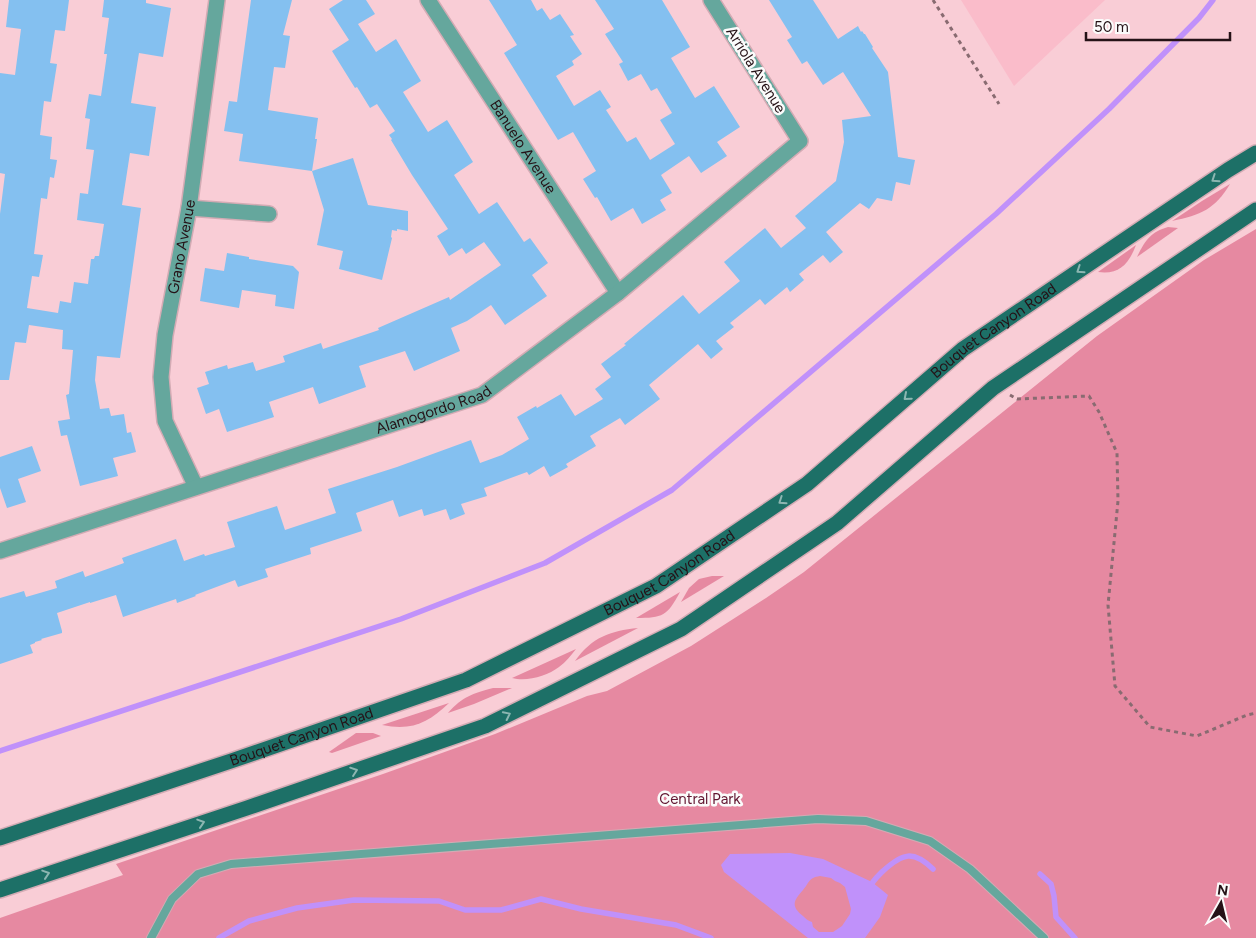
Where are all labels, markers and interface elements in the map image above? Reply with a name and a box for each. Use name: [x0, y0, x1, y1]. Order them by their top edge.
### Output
scale bar: [1086, 10, 1230, 42]
text: 50 m: [1094, 18, 1129, 36]
street label: Arriola Avenue: [722, 24, 790, 116]
street label: Banuelo Avenue: [486, 97, 560, 197]
one-way arrow: [1211, 173, 1220, 182]
street label: Grano Avenue: [164, 199, 199, 296]
one-way arrow: [1076, 264, 1086, 273]
street label: Bouquet Canyon Road: [927, 280, 1060, 382]
street label: Alamogordo Road: [374, 382, 495, 438]
one-way arrow: [904, 392, 913, 401]
one-way arrow: [779, 495, 788, 504]
street label: Bouquet Canyon Road: [601, 526, 738, 620]
street label: Bouquet Canyon Road: [227, 704, 376, 770]
one-way arrow: [502, 711, 511, 721]
one-way arrow: [350, 767, 358, 777]
park label: Central Park: [659, 790, 741, 808]
one-way arrow: [196, 819, 204, 829]
one-way arrow: [42, 870, 50, 880]
north arrow: [1196, 878, 1246, 928]
text: N: [1216, 881, 1229, 900]

